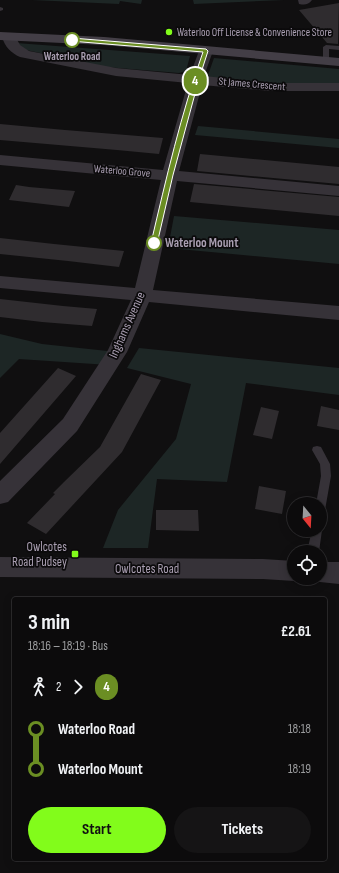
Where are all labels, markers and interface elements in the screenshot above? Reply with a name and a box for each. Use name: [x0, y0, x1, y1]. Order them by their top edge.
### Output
place label: Waterloo Off License & Convenience Store: [177, 26, 332, 39]
marker: Waterloo Off License & Convenience Store: [164, 27, 174, 37]
marker: Waterloo Road: [64, 32, 80, 48]
place label: Waterloo Road: [44, 50, 100, 63]
line badge: 4: [182, 68, 208, 94]
text: 4: [192, 72, 198, 89]
street label: St James Crescent: [218, 75, 287, 93]
street label: Waterloo Grove: [93, 162, 151, 180]
marker: Waterloo Mount: [146, 235, 162, 251]
place label: Waterloo Mount: [165, 235, 239, 251]
street label: Inghams Avenue: [105, 289, 149, 361]
north arrow: [287, 497, 327, 537]
map controls: [287, 497, 327, 585]
place label: Owlcotes Road Pudsey: [12, 539, 67, 570]
button: locate: [287, 545, 327, 585]
marker: Owlcotes Road Pudsey: [70, 549, 80, 559]
street label: Owlcotes Road: [115, 561, 179, 577]
text: 3 min: [28, 609, 70, 636]
text: £2.61: [281, 622, 311, 641]
text: 18:16 – 18:19 · Bus: [28, 638, 108, 654]
icon: walk: [28, 676, 50, 698]
icon: forward: [67, 676, 89, 698]
text: 4: [103, 678, 110, 695]
text: 2: [56, 679, 61, 695]
text: Waterloo Road: [58, 720, 135, 739]
text: 18:18: [288, 721, 311, 737]
text: Waterloo Mount: [58, 760, 143, 779]
text: 18:19: [288, 761, 311, 777]
button: Start: [28, 807, 166, 853]
button: Tickets: [174, 807, 311, 853]

